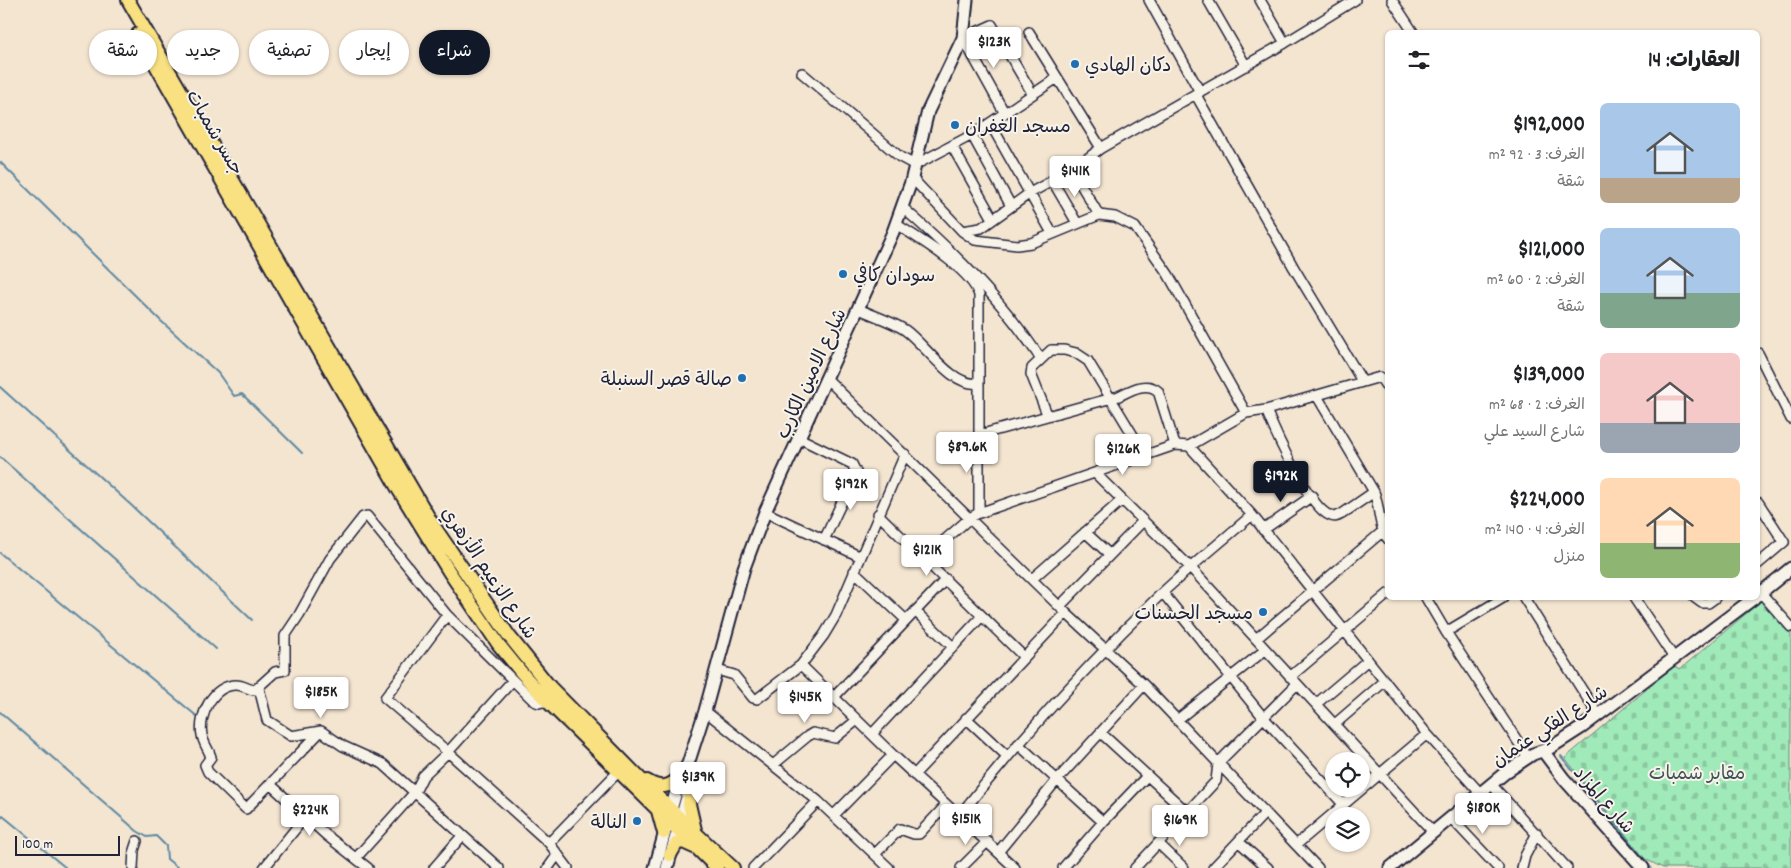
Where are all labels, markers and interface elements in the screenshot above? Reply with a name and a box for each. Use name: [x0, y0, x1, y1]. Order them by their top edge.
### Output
pin: $123K: [959, 27, 1029, 69]
chip: شقة: [89, 30, 157, 75]
chip: جديد: [167, 30, 239, 75]
chip: تصفية: [249, 30, 329, 75]
chip: إيجار: [339, 30, 409, 75]
chip: شراء: [419, 30, 490, 75]
text: $123K: [977, 31, 1011, 54]
icon: filters: [1405, 46, 1433, 74]
text: العقارات: 14: [1648, 47, 1740, 77]
place label: دكان الهادي: [1085, 54, 1171, 81]
marker: دكان الهادي: [1069, 58, 1081, 70]
street label: جسر شمبات: [178, 86, 248, 182]
text: $192,000: [1513, 111, 1585, 141]
place label: مسجد الغفران: [965, 115, 1071, 142]
marker: مسجد الغفران: [949, 119, 961, 131]
icon: home: [1640, 123, 1700, 183]
text: الغرف: 3 · 92 m²: [1489, 144, 1585, 167]
pin: $141K: [1040, 156, 1110, 198]
text: $141K: [1060, 160, 1090, 183]
text: شقة: [1557, 171, 1585, 194]
text: $121,000: [1518, 236, 1585, 266]
icon: home: [1640, 248, 1700, 308]
place label: سودان كافي: [853, 262, 935, 291]
marker: سودان كافي: [837, 268, 849, 280]
text: الغرف: 2 · 60 m²: [1487, 269, 1585, 292]
text: شقة: [1557, 296, 1585, 319]
street label: شارع الامين الكارب: [771, 305, 855, 444]
text: $139,000: [1512, 361, 1585, 391]
place label: صالة قصر السنبلة: [601, 368, 732, 395]
marker: صالة قصر السنبلة: [736, 372, 748, 384]
icon: home: [1640, 373, 1700, 433]
text: الغرف: 2 · 68 m²: [1489, 394, 1585, 417]
text: شارع السيد علي: [1484, 421, 1585, 444]
pin: $89.6K: [926, 432, 1008, 474]
pin: $126K: [1088, 434, 1158, 476]
text: $89.6K: [947, 436, 987, 459]
text: $126K: [1106, 438, 1140, 461]
pin: $192K: [1246, 460, 1316, 503]
text: $192K: [1264, 465, 1298, 488]
pin: $192K: [816, 468, 886, 511]
text: $192K: [834, 473, 868, 496]
text: $224,000: [1509, 486, 1585, 516]
icon: home: [1640, 498, 1700, 558]
street label: شارع الزعيم الأزهري: [433, 501, 543, 646]
text: الغرف: 4 · 140 m²: [1485, 519, 1585, 542]
pin: $121K: [892, 534, 962, 577]
text: $121K: [912, 539, 942, 562]
text: منزل: [1553, 546, 1585, 569]
place label: مسجد الحسنات: [1134, 602, 1253, 629]
marker: مسجد الحسنات: [1257, 606, 1269, 618]
pin: $185K: [286, 676, 356, 719]
street label: شارع الفكي عثمان: [1488, 680, 1614, 776]
text: $185K: [305, 681, 337, 704]
pin: $145K: [770, 682, 840, 724]
text: $145K: [788, 686, 822, 709]
map controls: [1325, 752, 1370, 852]
button: locate: [1325, 752, 1370, 797]
street label: شارع المزاد: [1565, 761, 1640, 841]
pin: $139K: [663, 762, 733, 804]
park label: مقابر شمبات: [1649, 762, 1745, 789]
text: $139K: [681, 766, 715, 789]
pin: $180K: [1448, 792, 1518, 835]
pin: $224K: [275, 794, 345, 837]
text: $180K: [1466, 797, 1500, 820]
text: $224K: [292, 799, 328, 822]
pin: $151K: [931, 804, 1001, 846]
pin: $169K: [1145, 804, 1215, 847]
button: layers: [1325, 807, 1370, 852]
text: $151K: [951, 808, 981, 831]
text: $169K: [1163, 809, 1197, 832]
place label: النالة: [591, 811, 627, 838]
marker: النالة: [631, 815, 643, 827]
scale bar: [15, 833, 120, 856]
text: 100 m: [22, 835, 53, 855]

